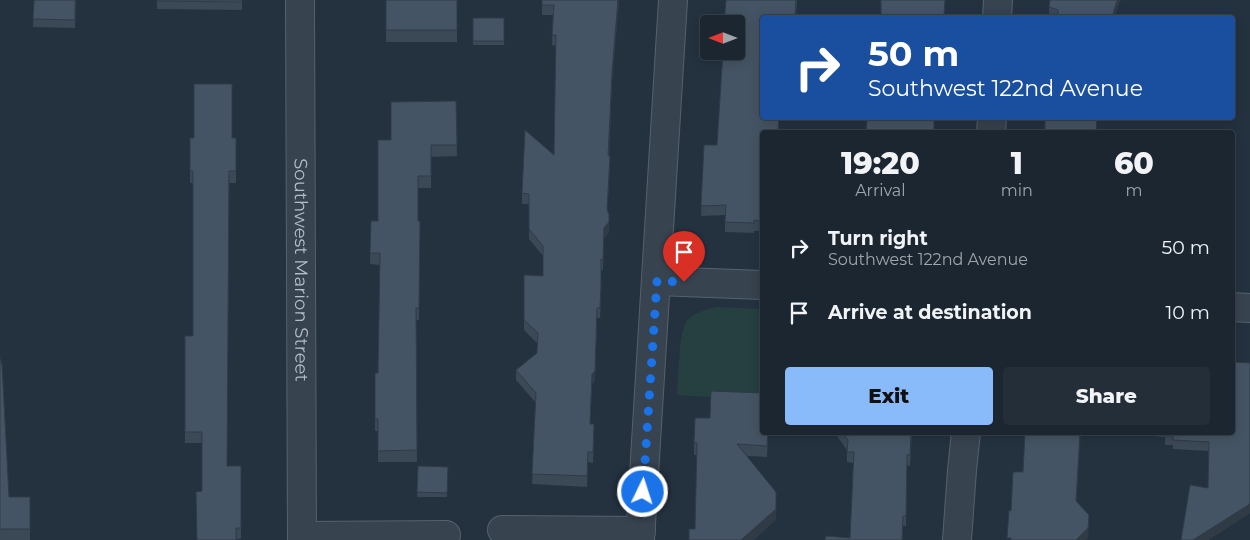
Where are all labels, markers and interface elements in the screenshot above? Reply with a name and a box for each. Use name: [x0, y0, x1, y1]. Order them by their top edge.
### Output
north arrow: [700, 15, 745, 60]
map controls: [700, 15, 745, 60]
text: 50 m: [868, 32, 959, 75]
icon: right: [785, 35, 850, 100]
text: Southwest 122nd Avenue: [868, 75, 1143, 102]
text: 19:20: [841, 145, 920, 182]
text: 1: [1011, 145, 1023, 182]
text: 60: [1114, 145, 1154, 182]
street label: Southwest Marion Street: [290, 158, 312, 382]
text: Arrival: [855, 181, 906, 200]
text: min: [1001, 181, 1033, 200]
text: m: [1125, 181, 1142, 200]
text: Turn right: [828, 227, 928, 250]
pin: [663, 231, 705, 282]
icon: right: [785, 234, 813, 262]
text: 50 m: [1162, 236, 1210, 259]
icon: arrive: [670, 238, 698, 266]
text: Southwest 122nd Avenue: [828, 250, 1028, 269]
icon: arrive: [785, 299, 813, 327]
text: Arrive at destination: [828, 301, 1032, 324]
text: 10 m: [1165, 301, 1210, 324]
button: Exit: [785, 367, 993, 425]
button: Share: [1003, 367, 1210, 425]
position arrow: [616, 465, 668, 517]

